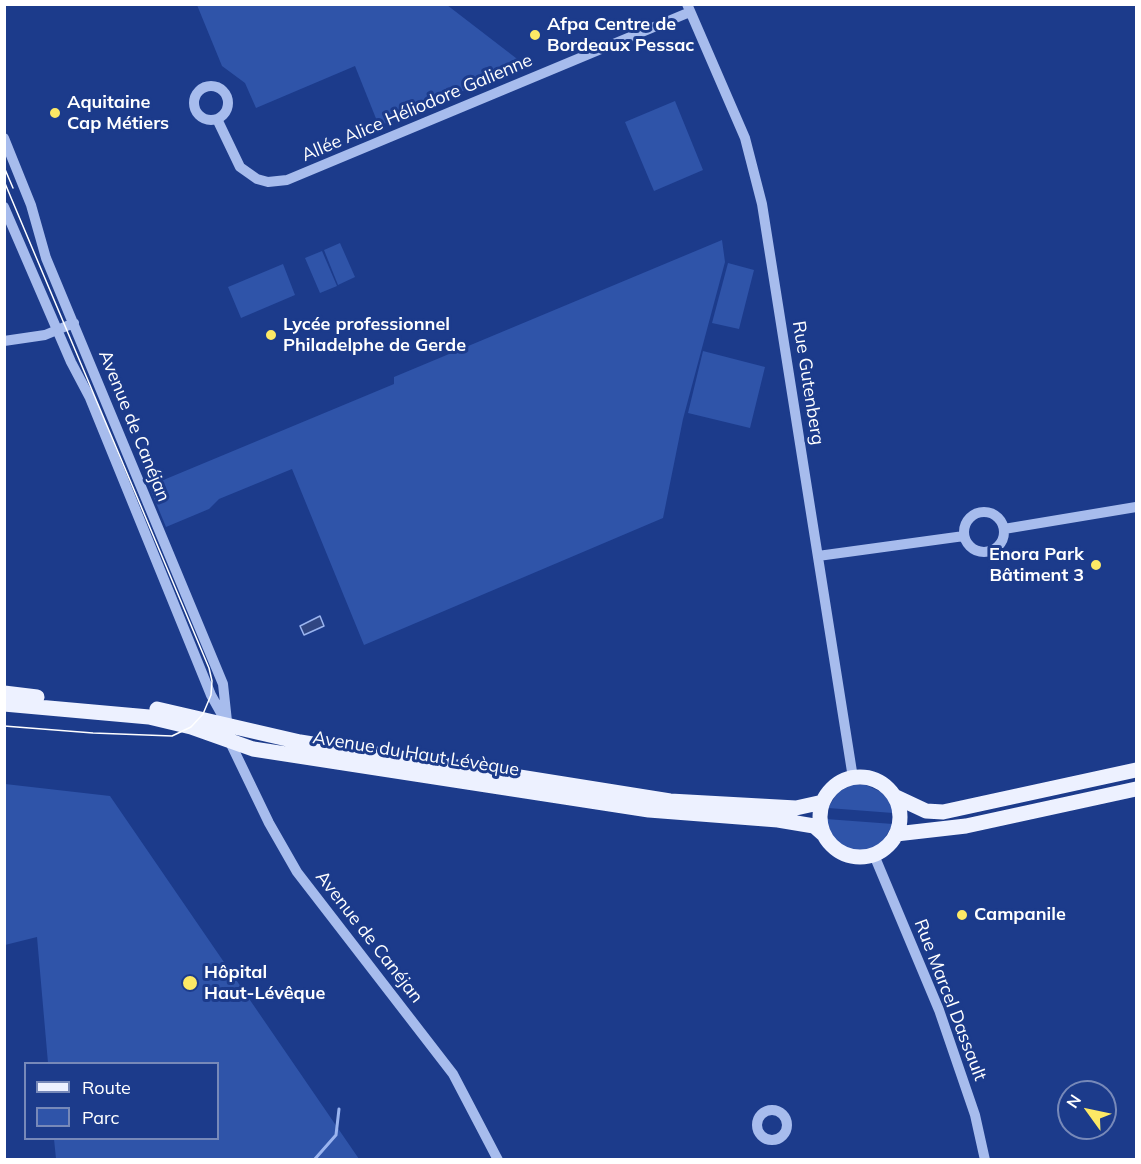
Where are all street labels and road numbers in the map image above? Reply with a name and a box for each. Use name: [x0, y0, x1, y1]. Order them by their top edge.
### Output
street label: Allée Alice Héliodore Galienne: [298, 49, 536, 167]
street label: Rue Gutenberg: [788, 319, 828, 447]
street label: Avenue de Canéjan: [94, 347, 174, 505]
street label: Avenue du Haut Lévèque: [311, 727, 521, 781]
street label: Avenue de Canéjan: [311, 867, 427, 1007]
street label: Rue Marcel Dassault: [909, 916, 991, 1084]

